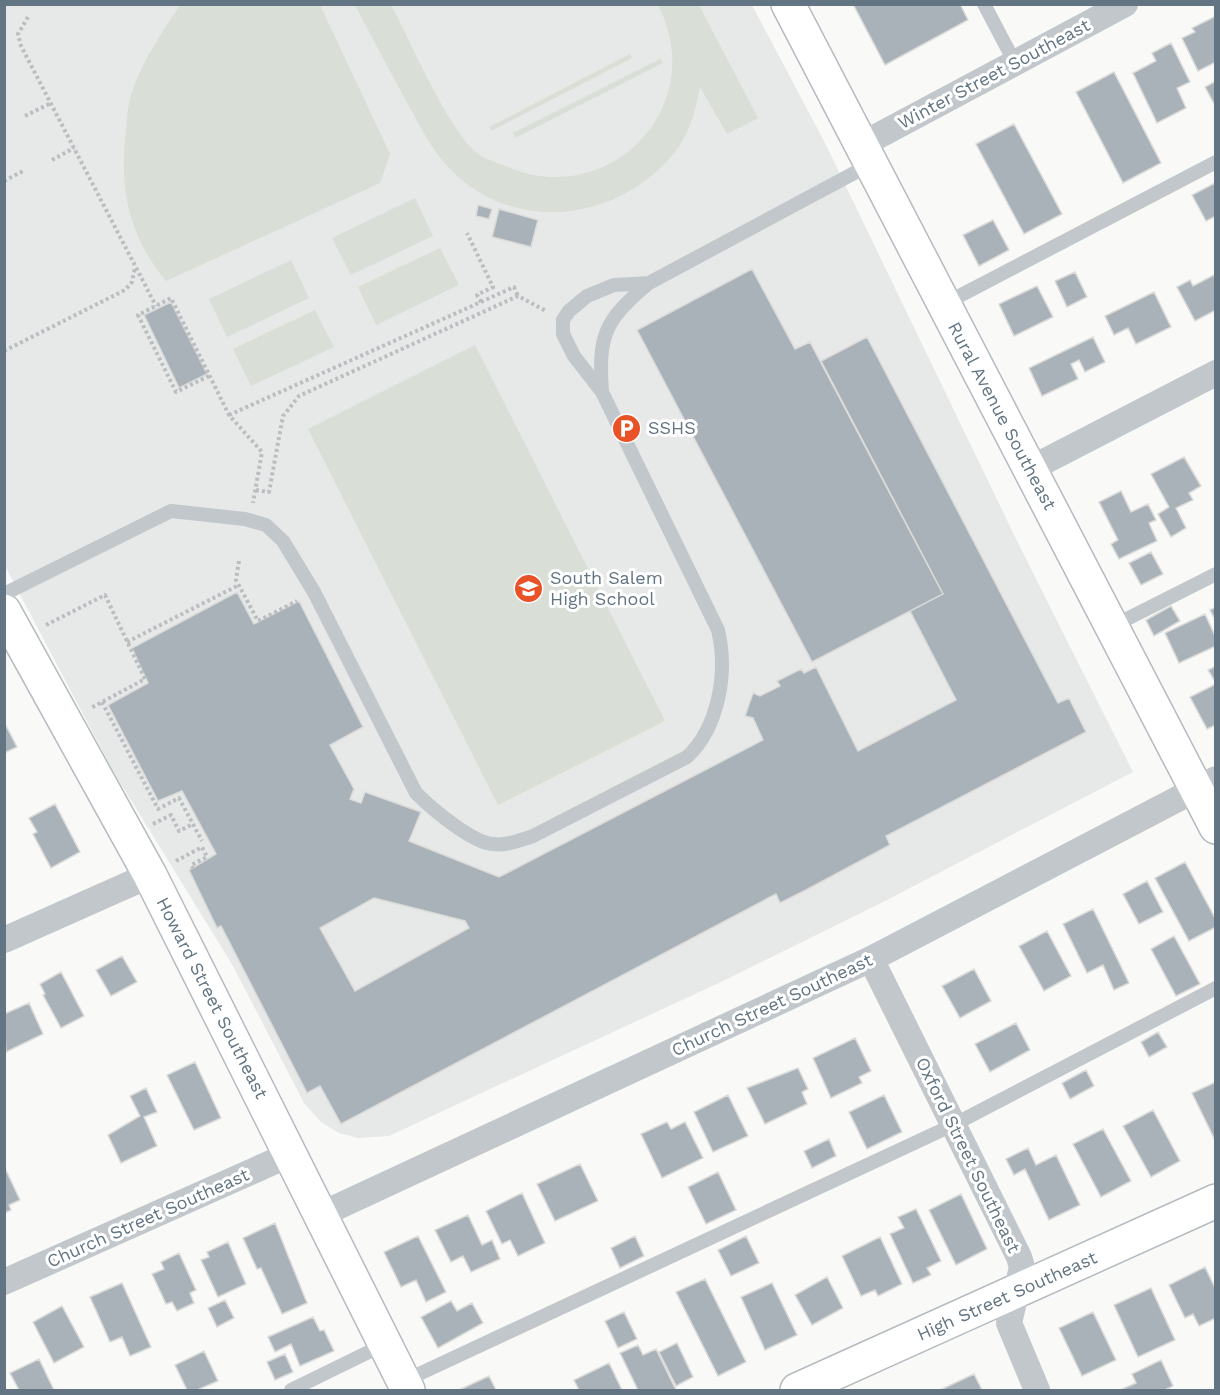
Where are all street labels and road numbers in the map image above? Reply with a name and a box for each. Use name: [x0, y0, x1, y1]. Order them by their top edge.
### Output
street label: Winter Street Southeast: [894, 14, 1094, 133]
street label: Rural Avenue Southeast: [944, 318, 1061, 514]
street label: Howard Street Southeast: [152, 894, 273, 1102]
street label: Church Street Southeast: [668, 949, 876, 1060]
street label: Oxford Street Southeast: [912, 1054, 1025, 1256]
street label: Church Street Southeast: [43, 1163, 253, 1272]
street label: High Street Southeast: [913, 1246, 1101, 1345]

